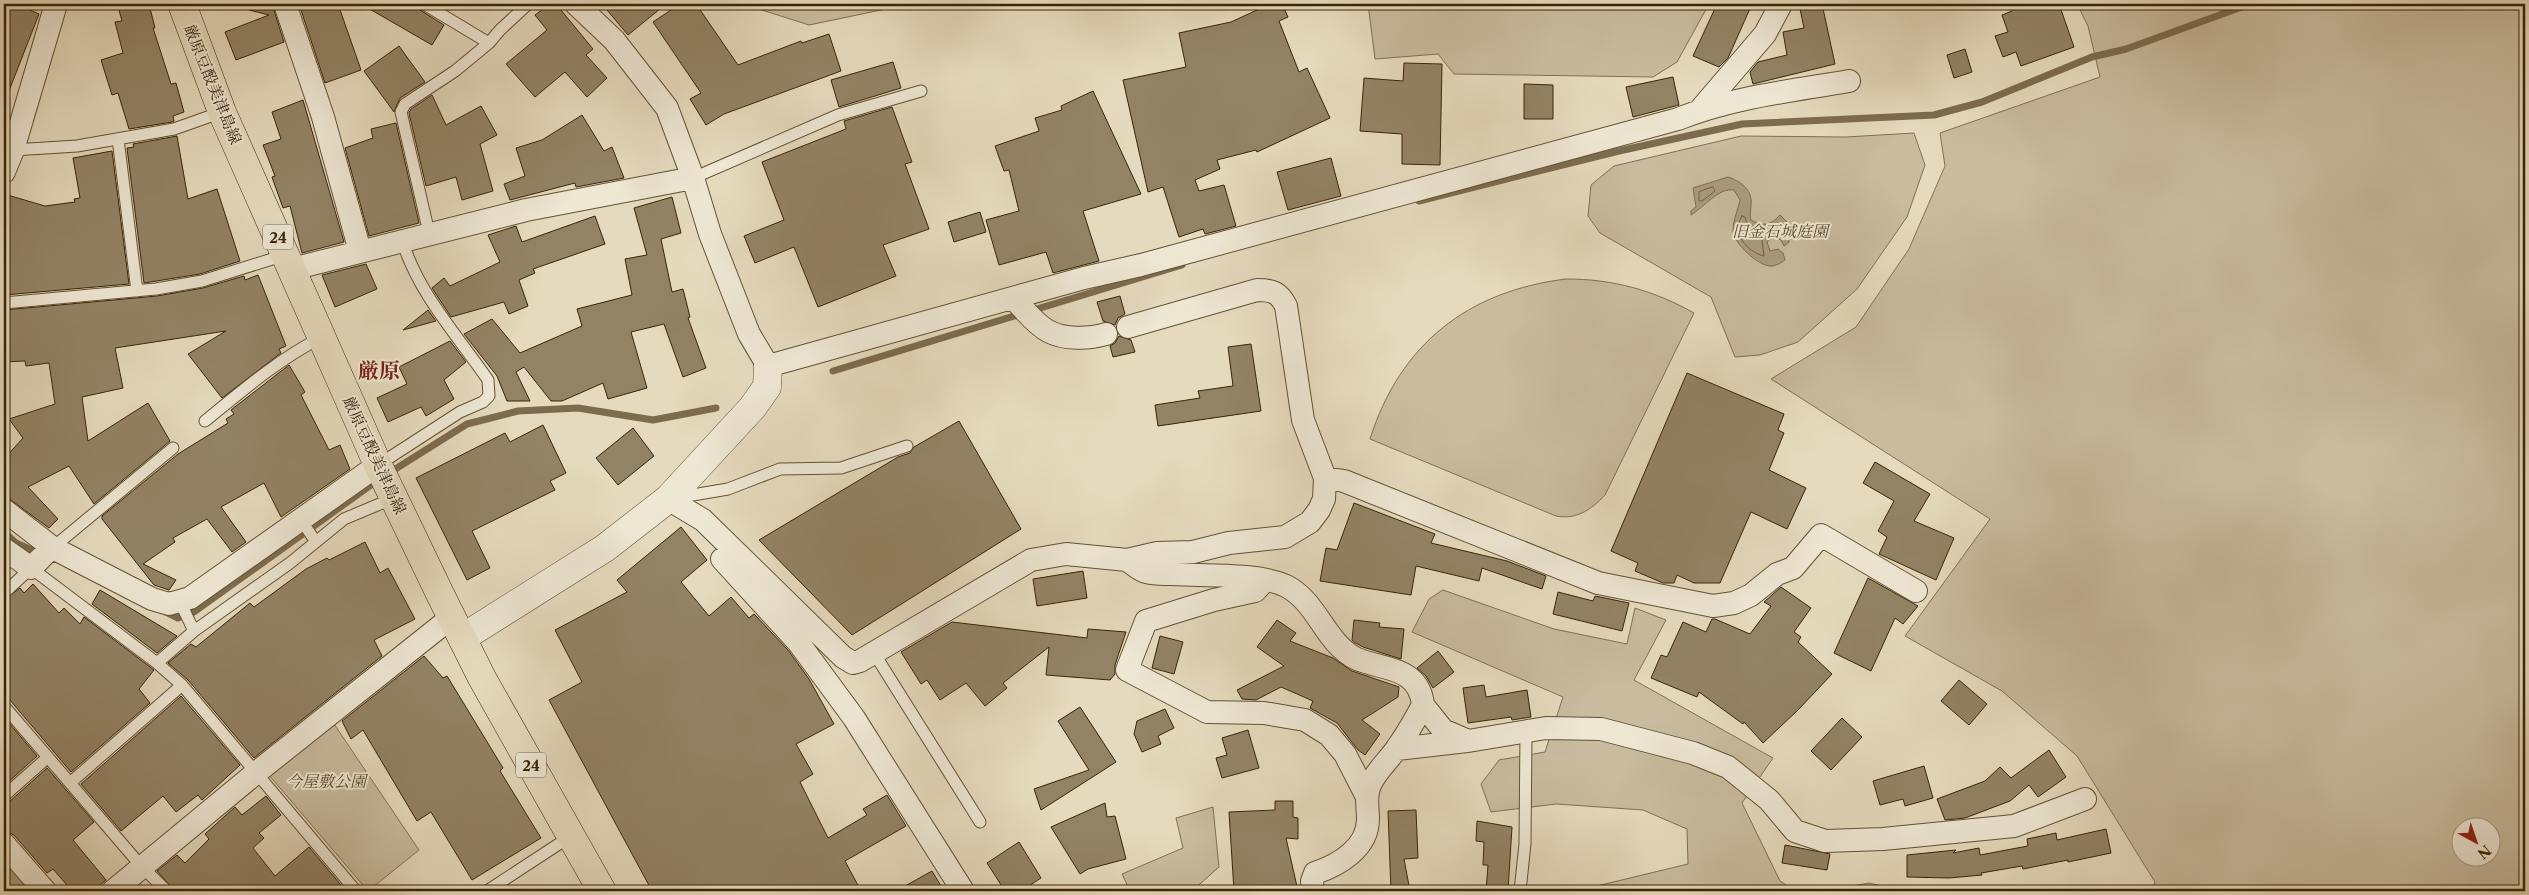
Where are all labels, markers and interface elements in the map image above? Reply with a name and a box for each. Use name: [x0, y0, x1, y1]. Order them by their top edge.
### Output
street label: 厳原豆酘美津島線: [180, 21, 246, 147]
park label: 旧金石城庭園: [1732, 221, 1831, 241]
road number: 24: [263, 224, 293, 250]
district label: 厳原: [358, 358, 400, 383]
street label: 厳原豆酘美津島線: [339, 393, 411, 517]
road number: 24: [516, 752, 546, 778]
park label: 今屋敷公園: [286, 771, 369, 791]
north arrow: [2452, 818, 2502, 868]
text: N: [2474, 841, 2495, 863]

